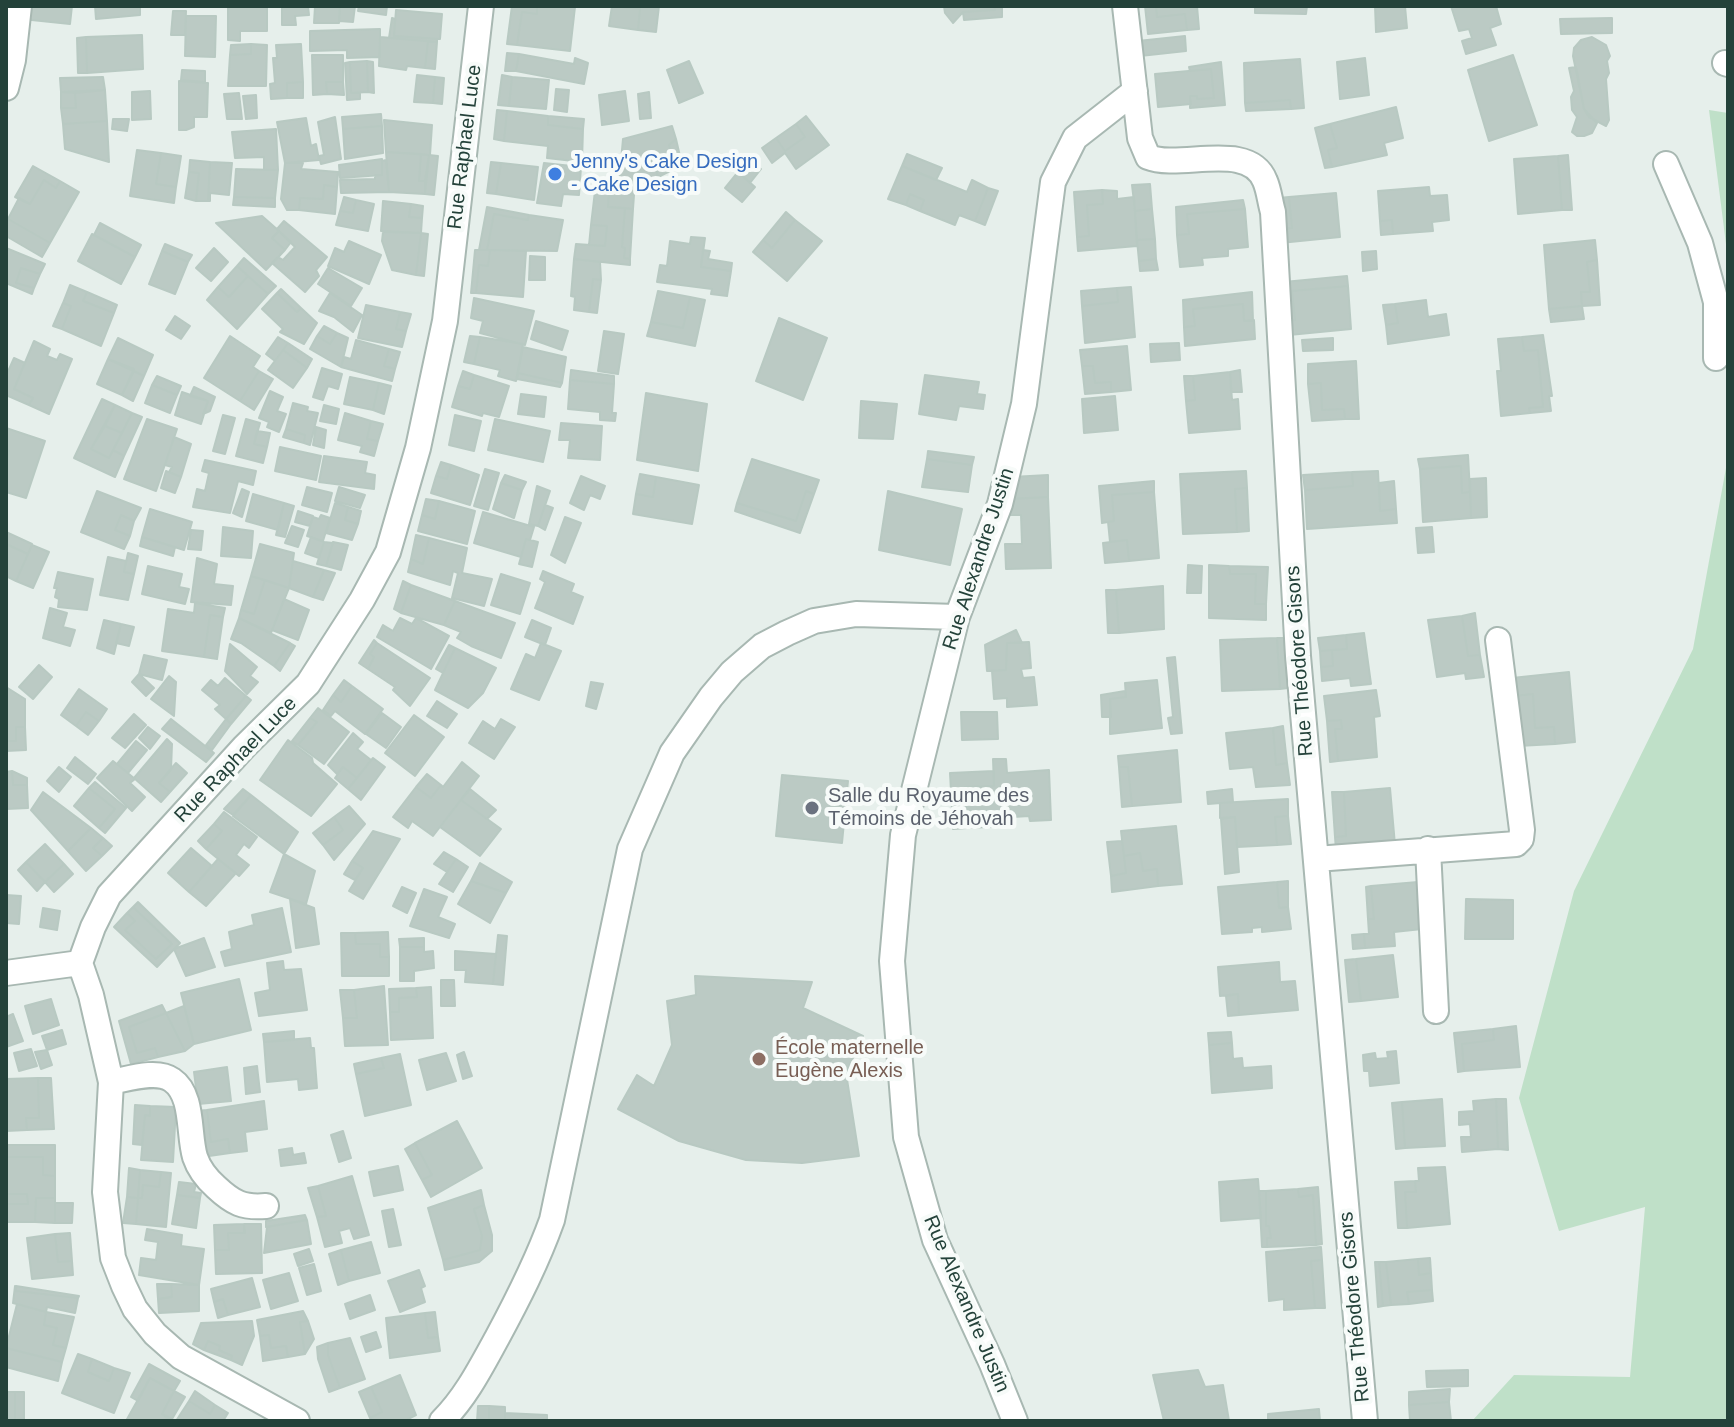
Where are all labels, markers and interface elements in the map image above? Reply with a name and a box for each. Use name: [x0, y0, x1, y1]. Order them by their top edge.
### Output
street label: Rue Raphael Luce: [443, 63, 487, 231]
place label: Jenny's Cake Design - Cake Design: [571, 150, 758, 197]
marker: Jenny's Cake Design - Cake Design: [546, 165, 564, 183]
street label: Rue Alexandre Justin: [938, 465, 1020, 653]
street label: Rue Théodore Gisors: [1281, 565, 1319, 757]
street label: Rue Raphael Luce: [170, 692, 302, 828]
place label: Salle du Royaume des Témoins de Jéhovah: [828, 784, 1029, 831]
marker: Salle du Royaume des Témoins de Jéhovah: [803, 799, 821, 817]
place label: École maternelle Eugène Alexis: [775, 1036, 924, 1083]
marker: École maternelle Eugène Alexis: [750, 1050, 768, 1068]
street label: Rue Théodore Gisors: [1335, 1211, 1375, 1403]
street label: Rue Alexandre Justin: [918, 1212, 1014, 1396]

